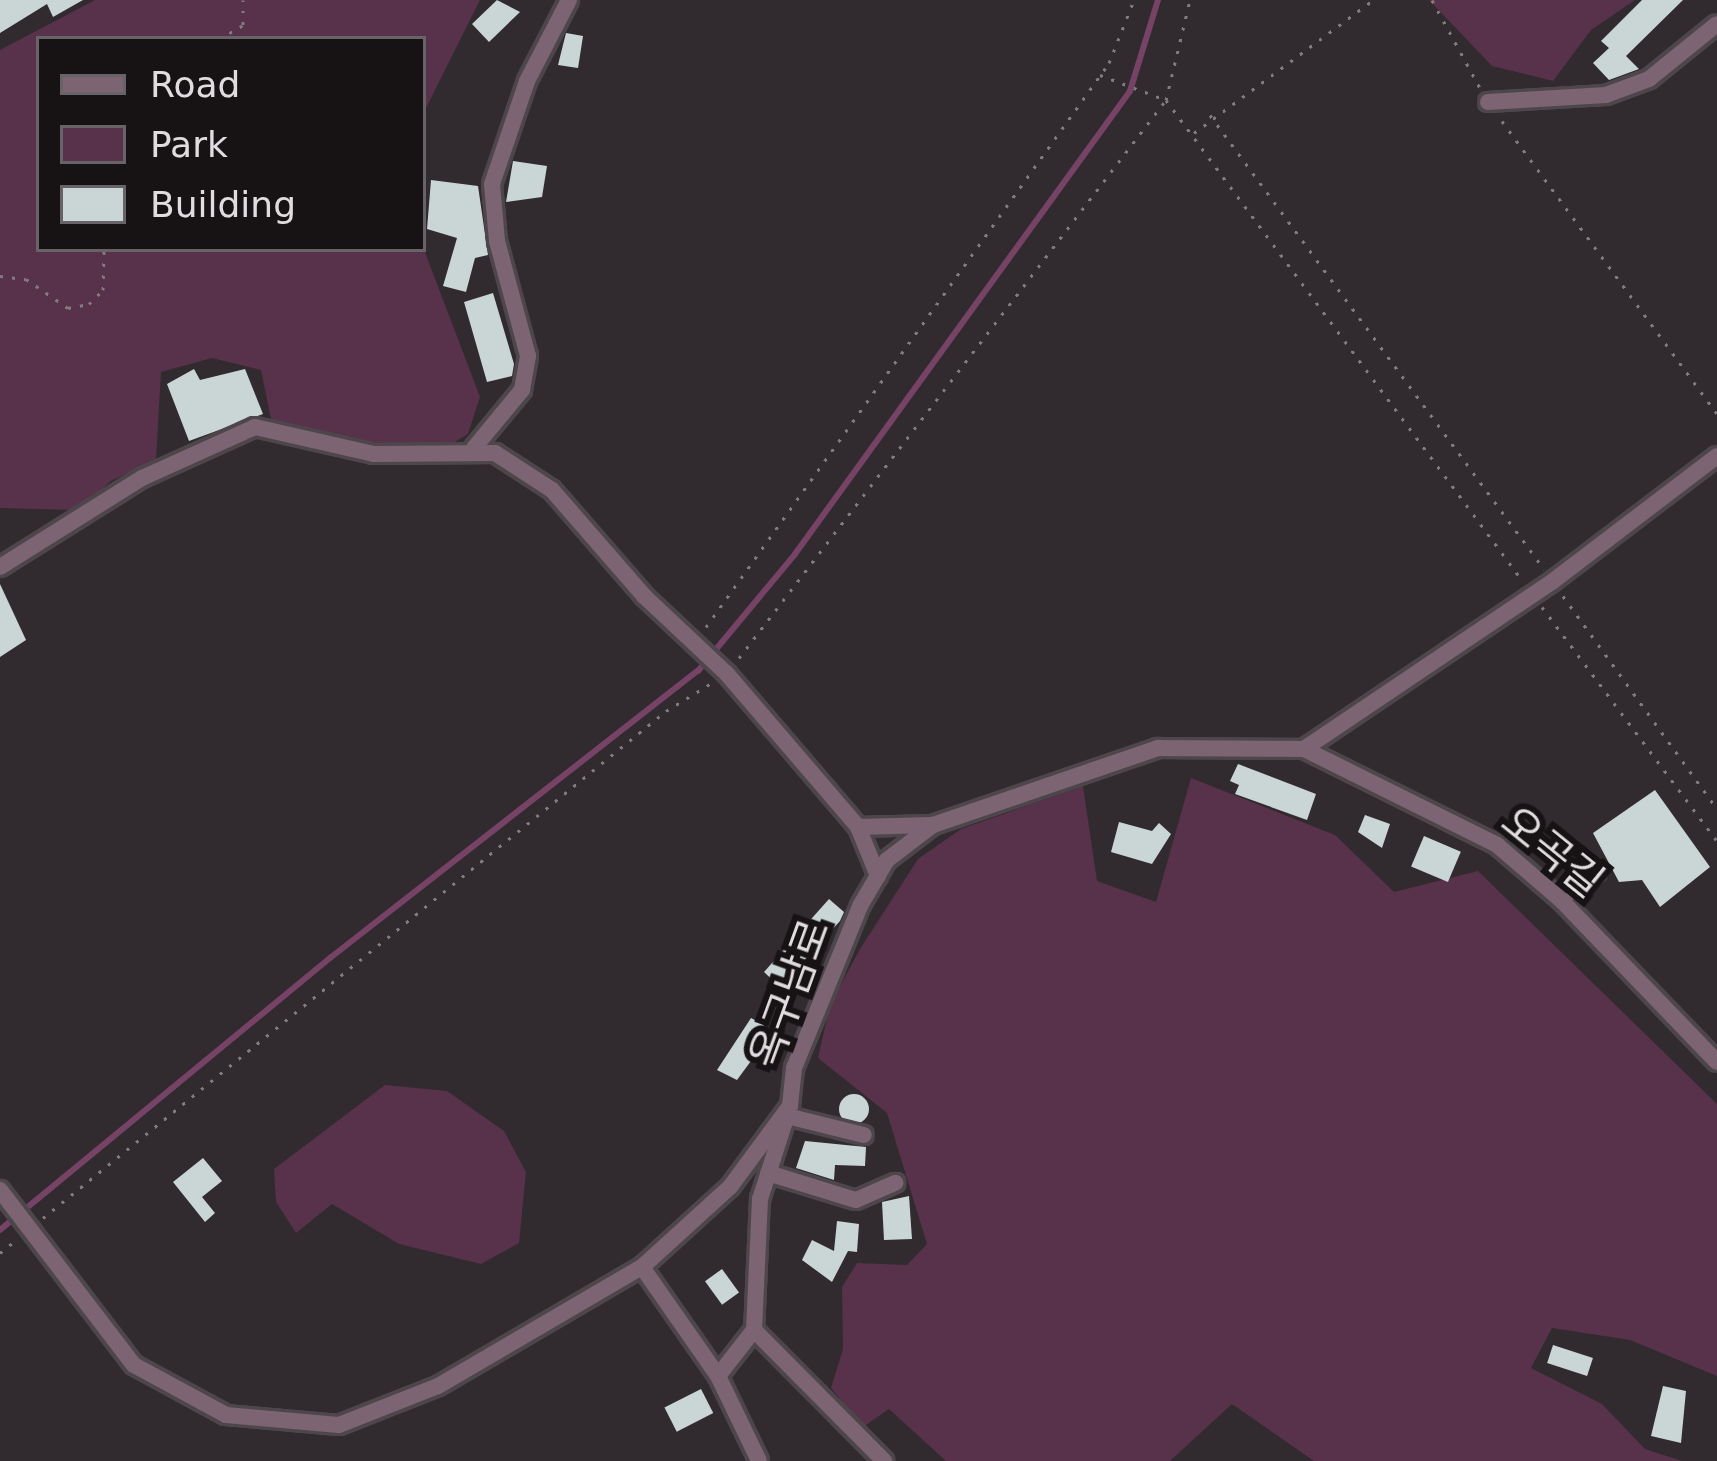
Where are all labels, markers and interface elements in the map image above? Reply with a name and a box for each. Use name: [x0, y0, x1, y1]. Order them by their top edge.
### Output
legend: [36, 36, 426, 252]
text: Road: [150, 64, 240, 105]
text: Park: [150, 124, 228, 165]
text: Building: [150, 184, 296, 225]
street label: 오곡길: [1491, 796, 1613, 908]
street label: 옥구남로: [740, 913, 840, 1075]

